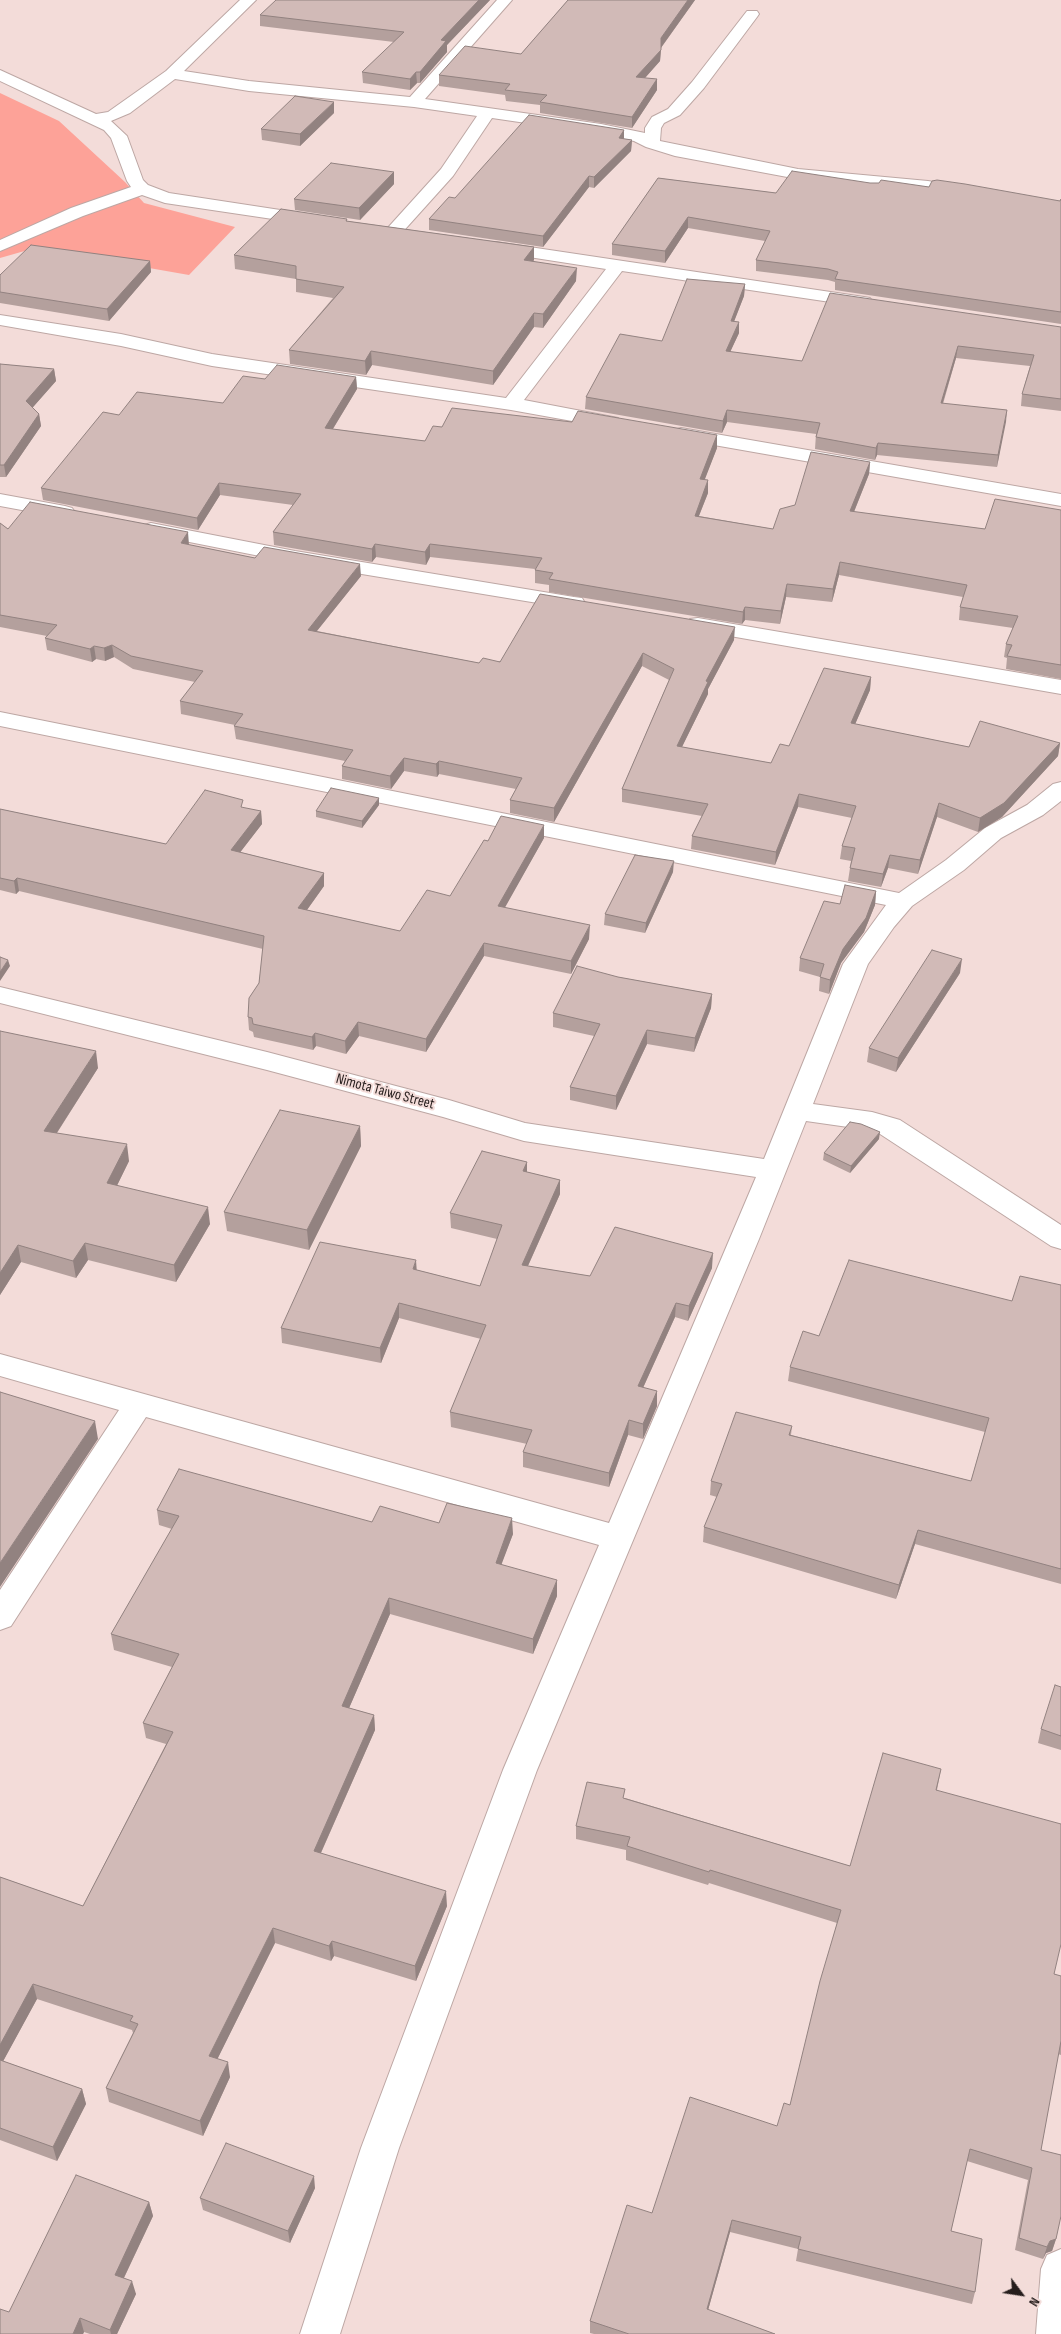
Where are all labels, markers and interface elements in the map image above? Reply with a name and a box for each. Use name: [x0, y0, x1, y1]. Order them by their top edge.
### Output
street label: Nimota Taiwo Street: [334, 1070, 436, 1114]
north arrow: [996, 2269, 1046, 2319]
text: N: [1025, 2294, 1044, 2310]

